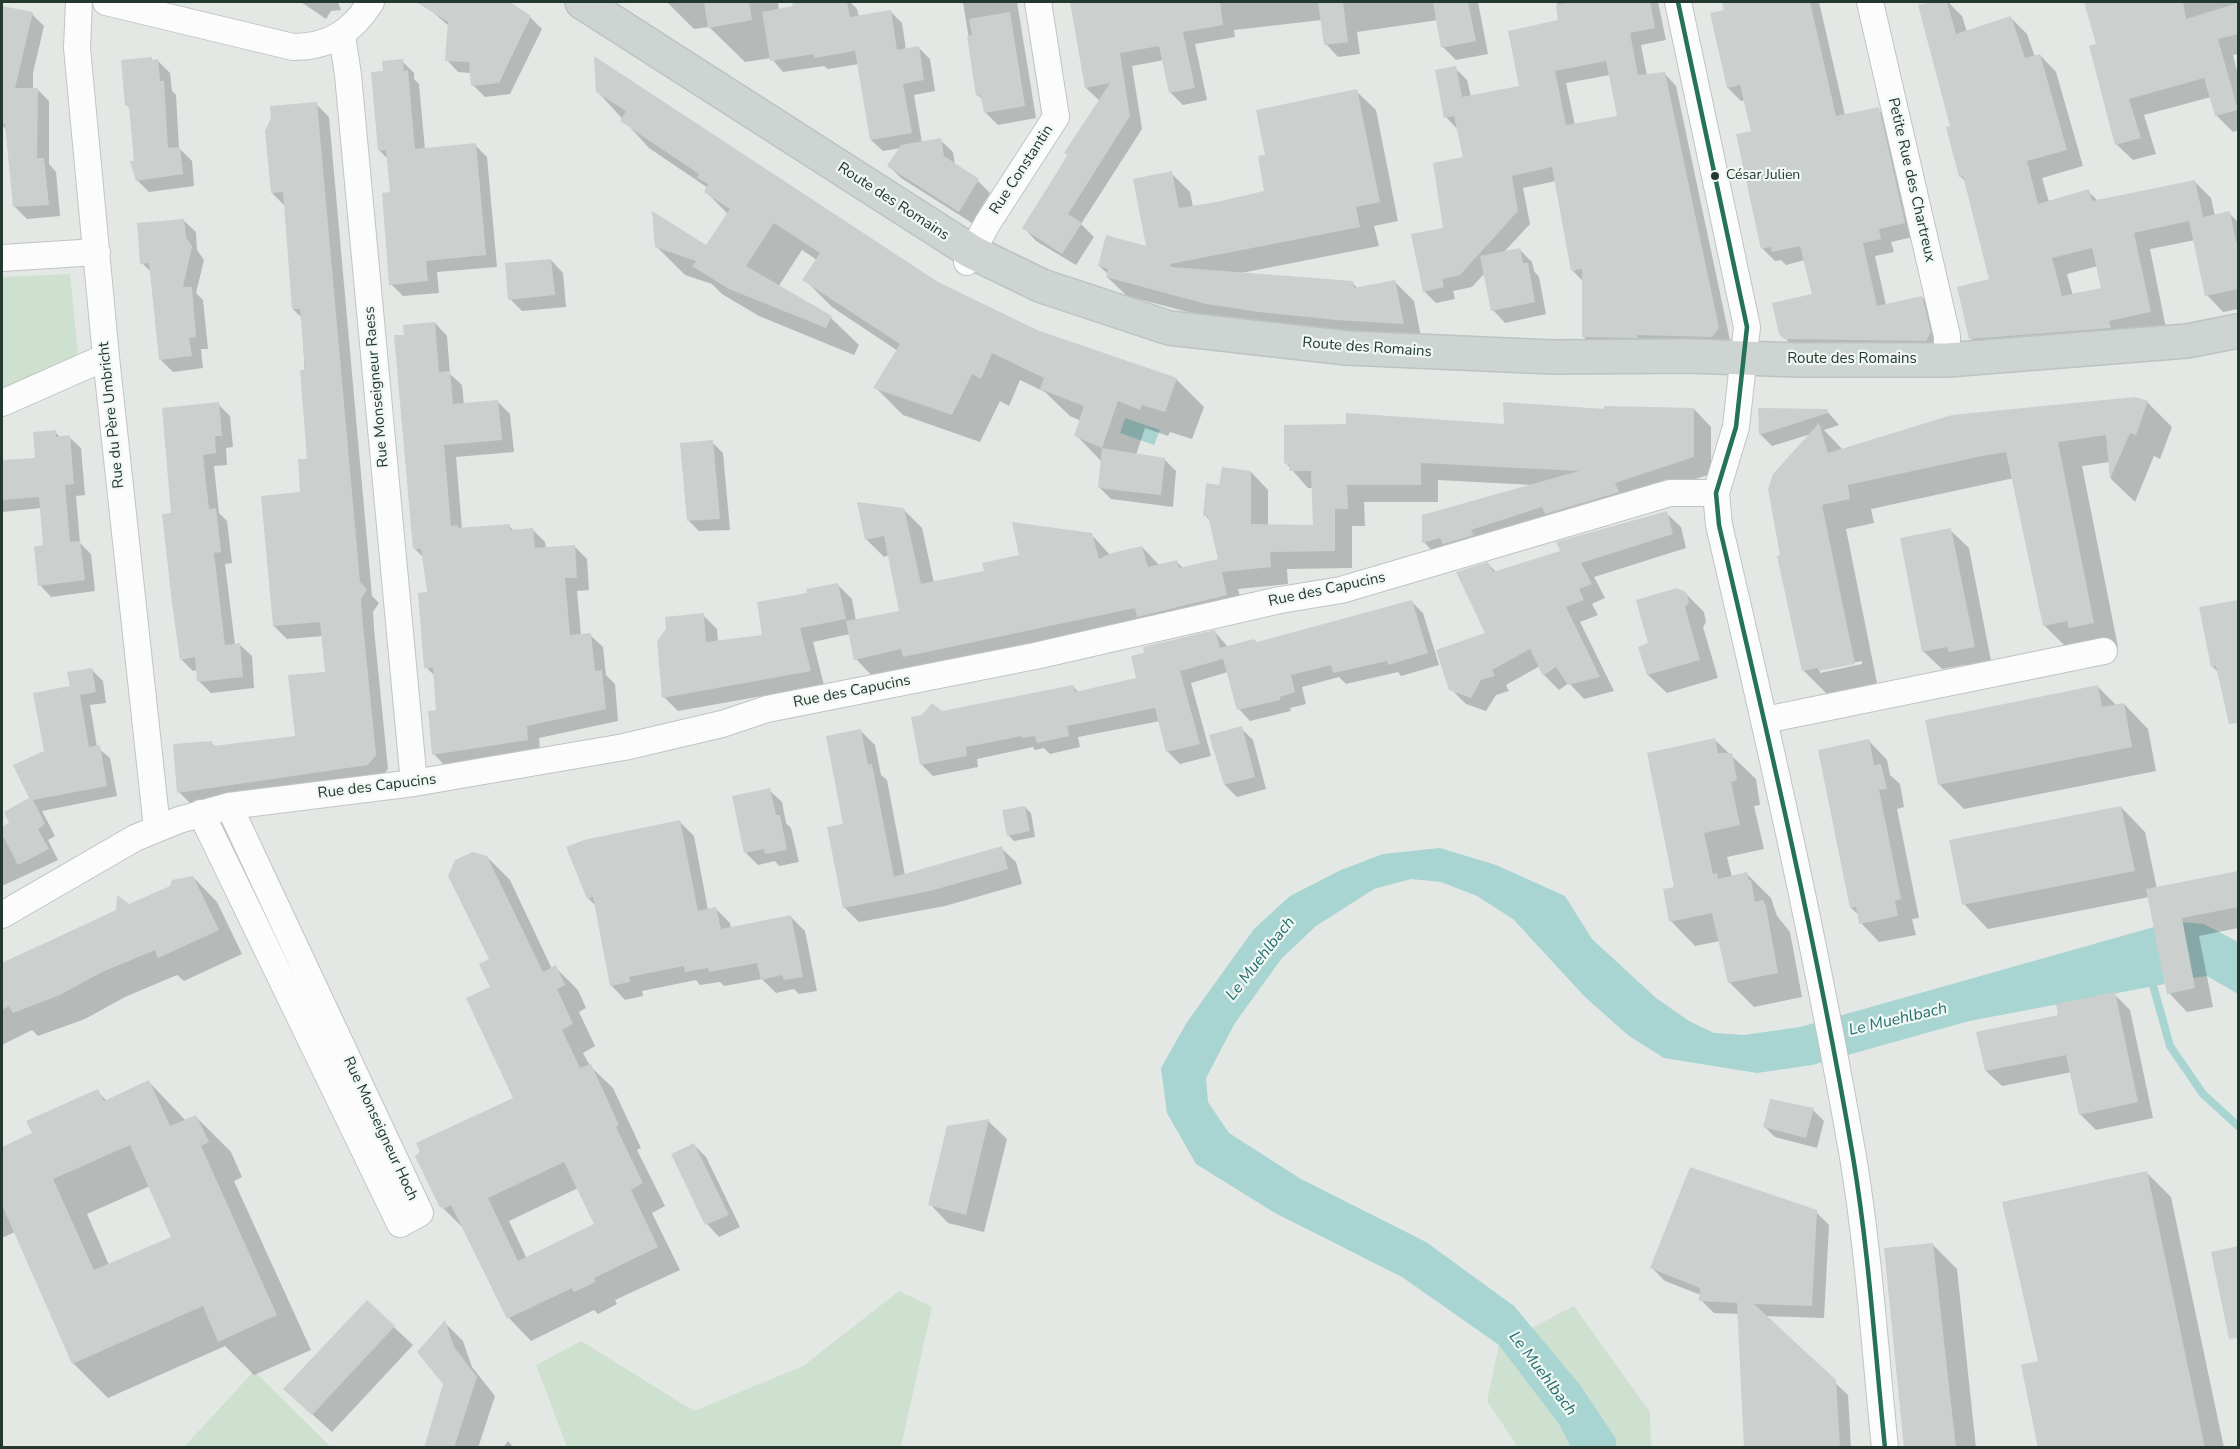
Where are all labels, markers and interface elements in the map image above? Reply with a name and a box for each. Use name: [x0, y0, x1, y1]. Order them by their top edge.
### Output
street label: Petite Rue des Chartreux: [1883, 96, 1939, 264]
street label: Rue Constantin: [986, 122, 1058, 218]
street label: Route des Romains: [834, 159, 952, 245]
place label: César Julien: [1726, 168, 1800, 184]
marker: César Julien: [1709, 170, 1721, 182]
street label: Rue Monseigneur Raess: [361, 306, 393, 468]
street label: Route des Romains: [1302, 335, 1432, 361]
street label: Rue du Père Umbricht: [95, 341, 129, 489]
street label: Route des Romains: [1787, 350, 1917, 368]
street label: Rue des Capucins: [1267, 569, 1387, 611]
street label: Rue des Capucins: [792, 672, 912, 712]
street label: Rue des Capucins: [317, 771, 437, 803]
water label: Le Muehlbach: [1222, 913, 1300, 1005]
water label: Le Muehlbach: [1847, 999, 1949, 1041]
street label: Rue Monseigneur Hoch: [339, 1054, 421, 1204]
water label: Le Muehlbach: [1504, 1328, 1580, 1420]

